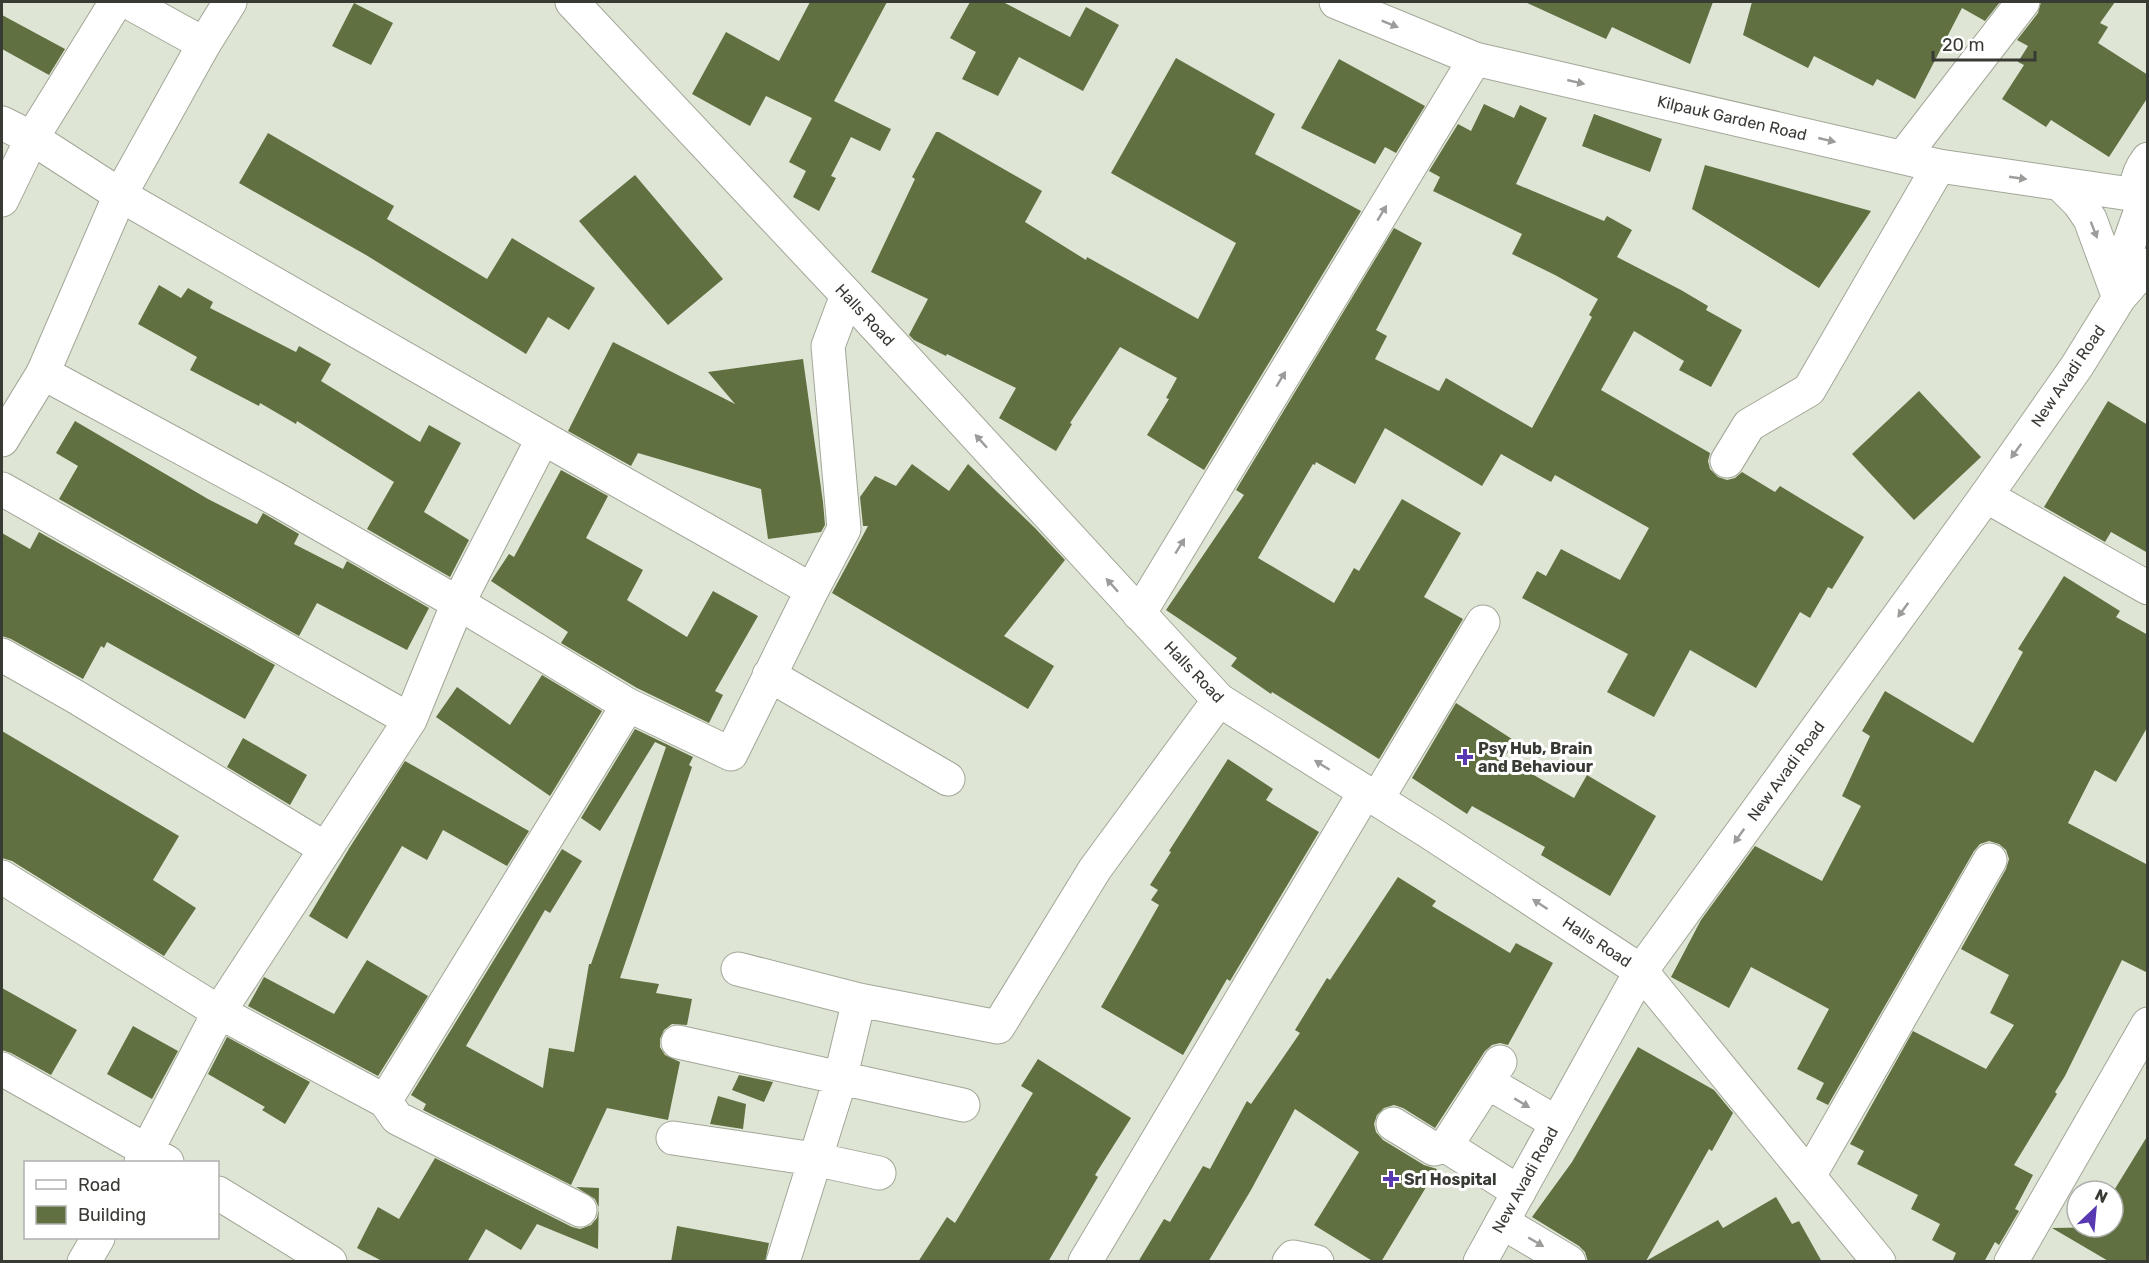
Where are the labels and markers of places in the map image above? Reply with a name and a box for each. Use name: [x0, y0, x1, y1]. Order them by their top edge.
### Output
place label: Psy Hub, Brain and Behaviour: [1478, 739, 1594, 776]
marker: Psy Hub, Brain and Behaviour: [1456, 748, 1474, 766]
marker: Srl Hospital: [1382, 1170, 1400, 1188]
place label: Srl Hospital: [1404, 1170, 1497, 1189]

